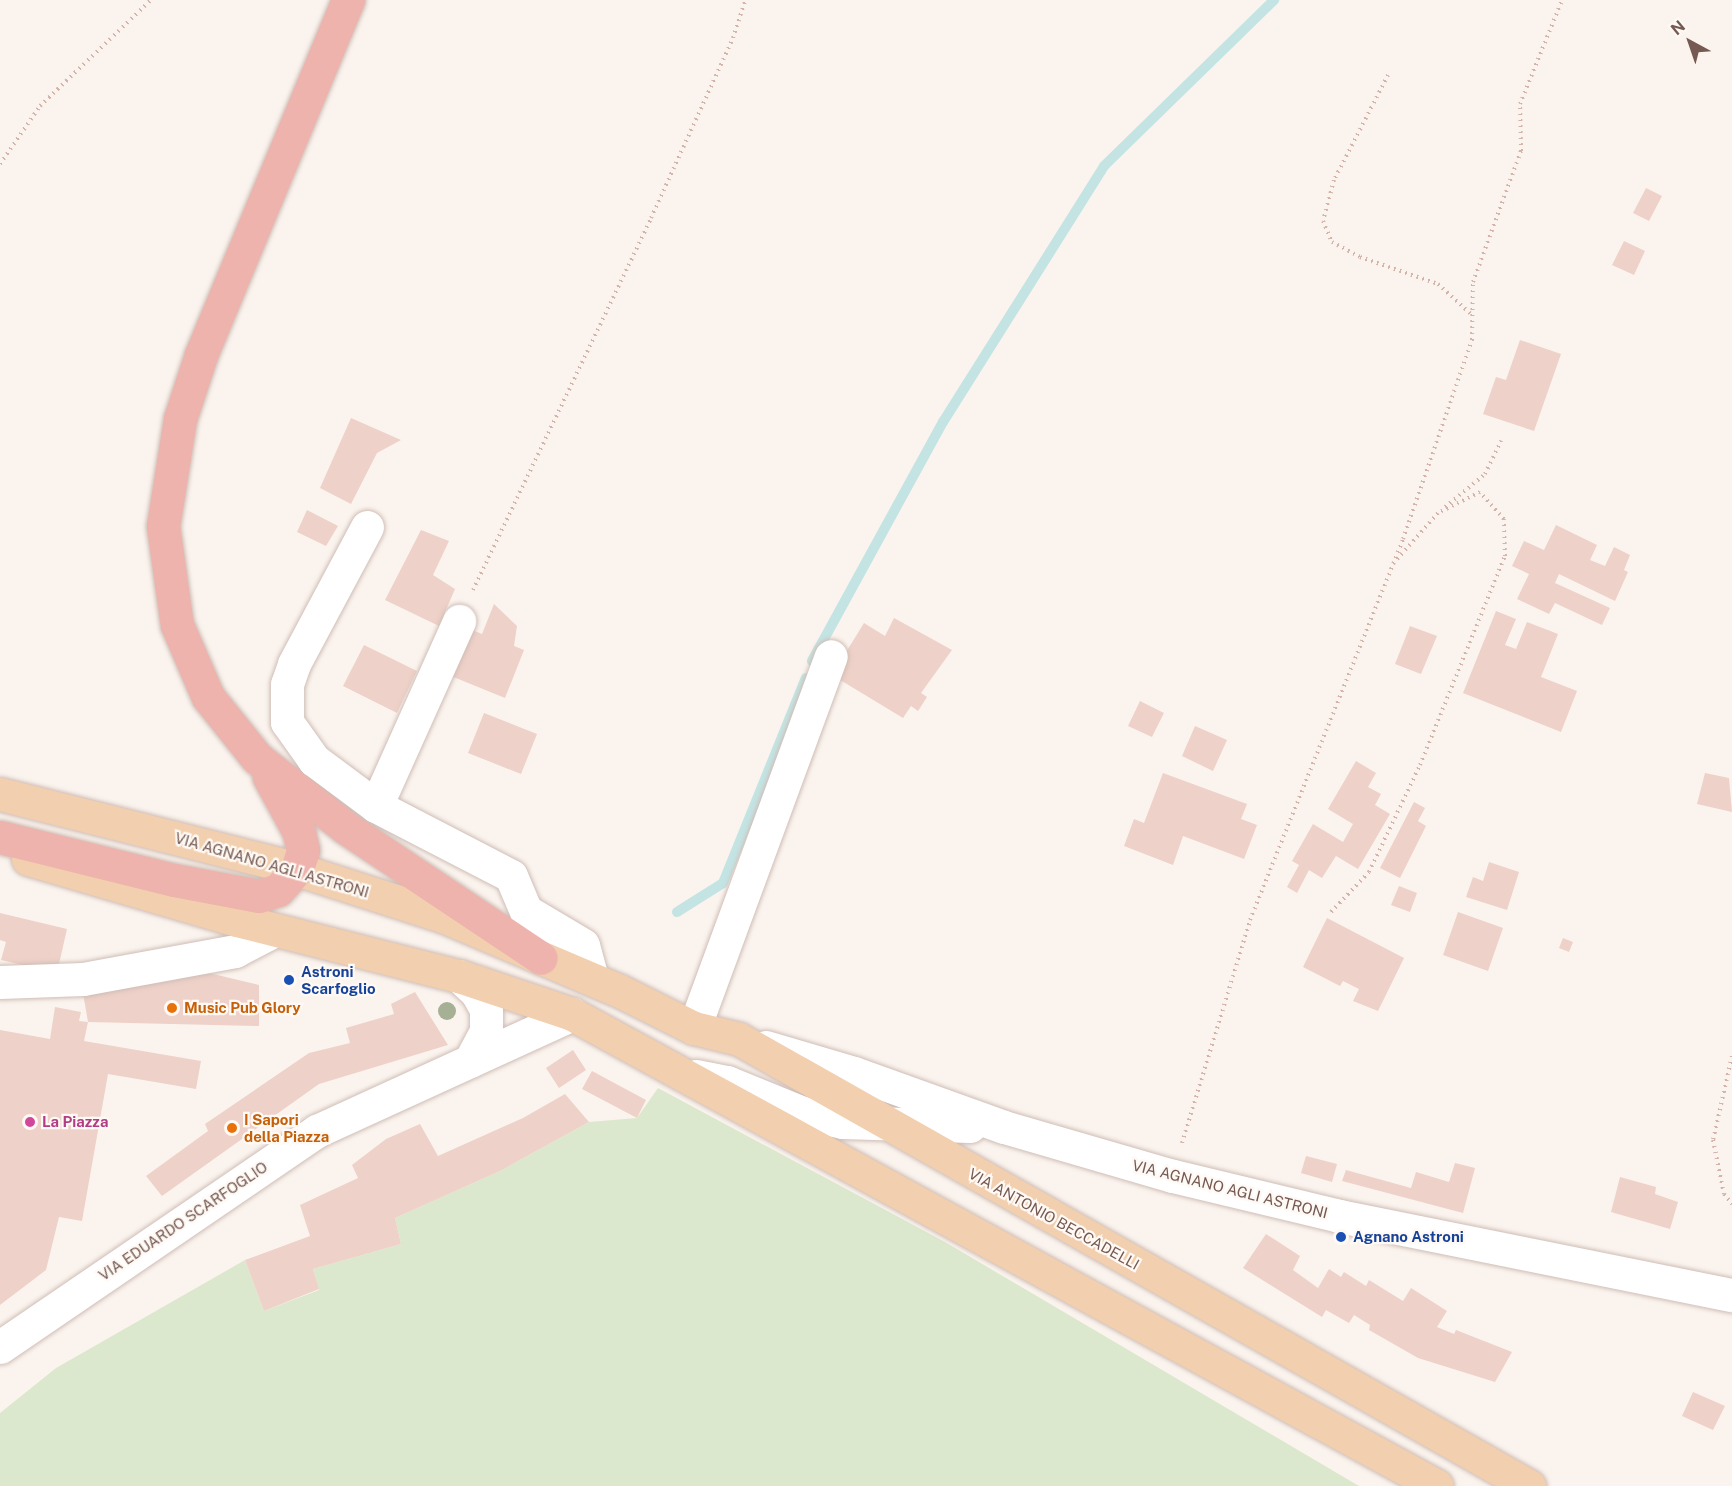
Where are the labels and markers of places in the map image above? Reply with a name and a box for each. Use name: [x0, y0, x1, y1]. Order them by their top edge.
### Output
place label: Astroni Scarfoglio: [301, 962, 376, 997]
marker: Astroni Scarfoglio: [282, 973, 296, 987]
place label: Music Pub Glory: [184, 999, 301, 1017]
marker: Music Pub Glory: [165, 1001, 179, 1015]
place label: I Sapori della Piazza: [244, 1110, 329, 1145]
place label: La Piazza: [42, 1113, 108, 1131]
marker: La Piazza: [23, 1115, 37, 1129]
marker: I Sapori della Piazza: [225, 1121, 239, 1135]
place label: Agnano Astroni: [1353, 1228, 1464, 1246]
marker: Agnano Astroni: [1334, 1230, 1348, 1244]

